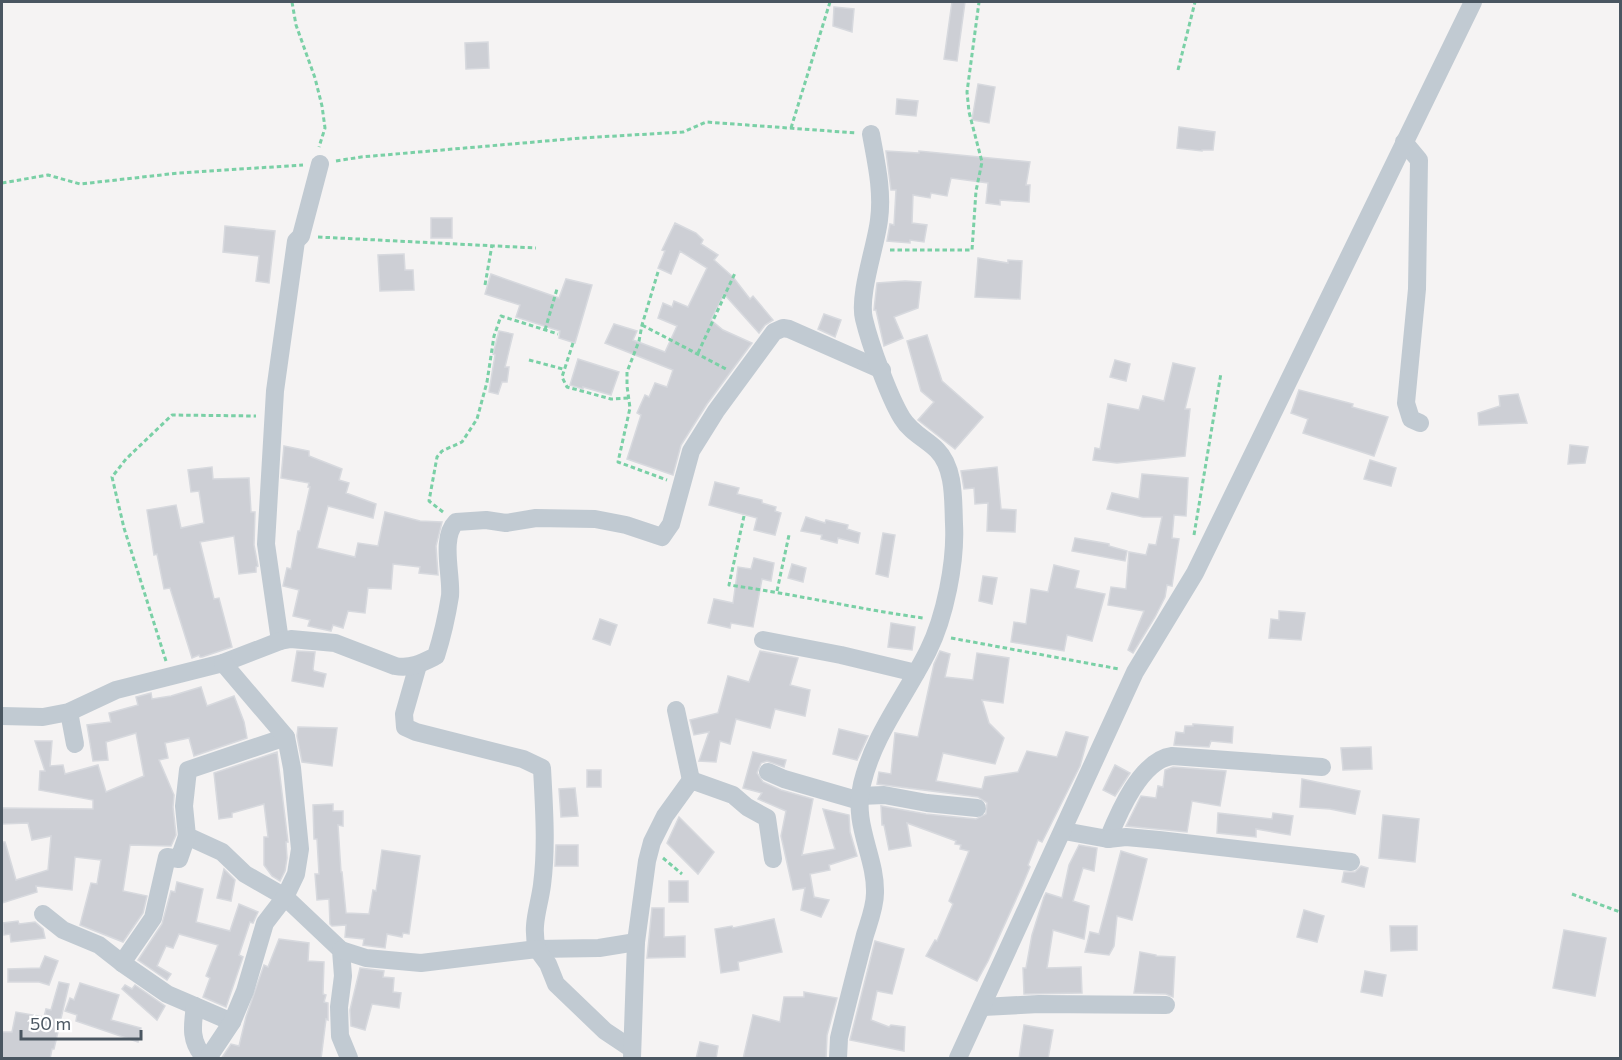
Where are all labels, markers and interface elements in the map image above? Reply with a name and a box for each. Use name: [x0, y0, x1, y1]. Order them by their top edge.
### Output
scale bar: [21, 1003, 141, 1041]
text: 50 m: [30, 1012, 71, 1034]

